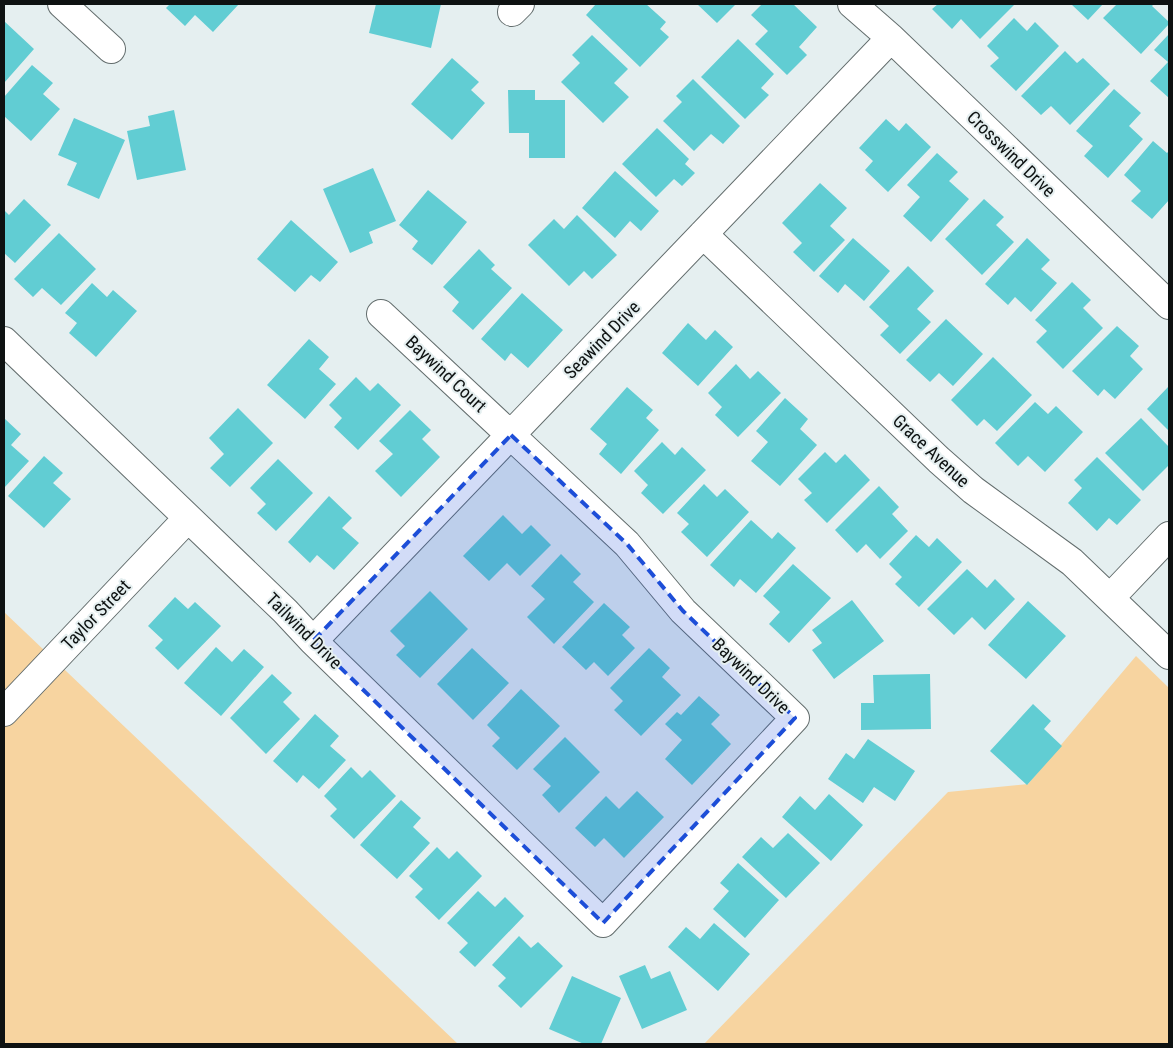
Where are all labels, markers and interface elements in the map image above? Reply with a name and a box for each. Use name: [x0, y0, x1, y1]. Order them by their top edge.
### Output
street label: Crosswind Drive: [963, 106, 1060, 201]
street label: Seawind Drive: [559, 296, 644, 383]
street label: Baywind Court: [402, 331, 491, 416]
street label: Grace Avenue: [889, 410, 974, 491]
street label: Taylor Street: [57, 575, 134, 654]
street label: Tailwind Drive: [262, 588, 347, 673]
street label: Baywind Drive: [708, 634, 794, 718]

